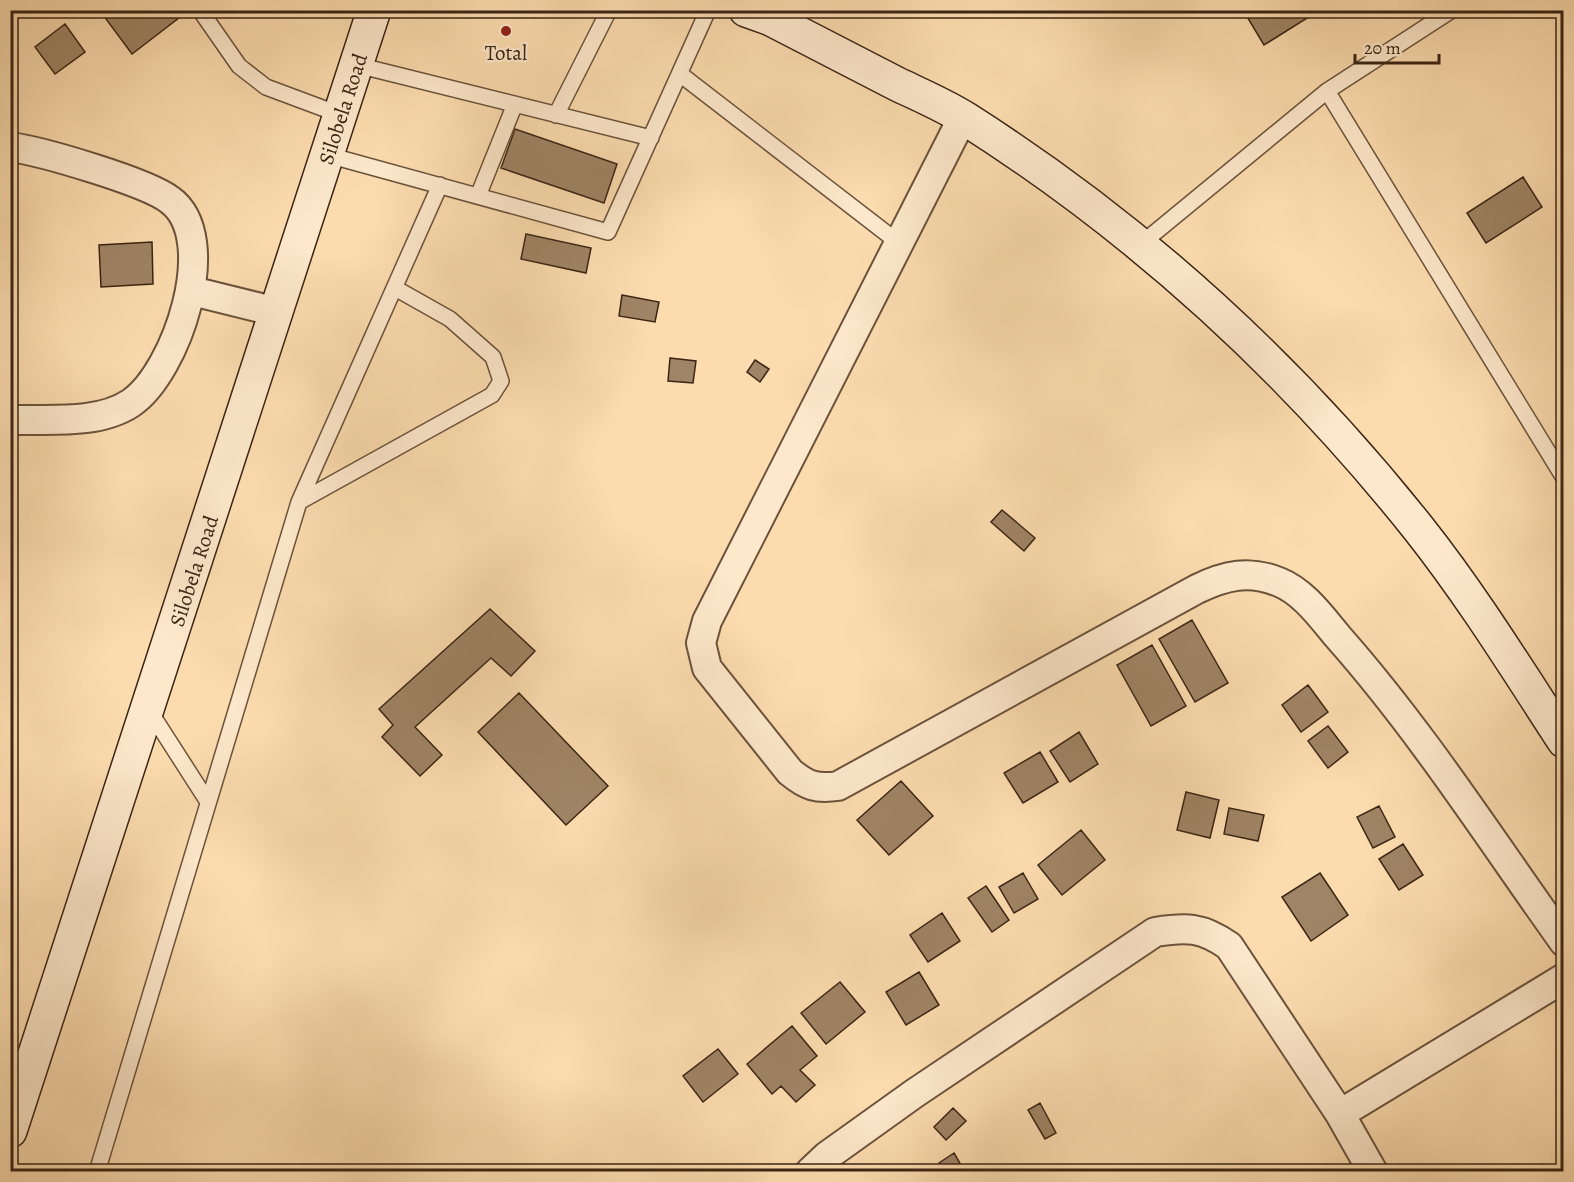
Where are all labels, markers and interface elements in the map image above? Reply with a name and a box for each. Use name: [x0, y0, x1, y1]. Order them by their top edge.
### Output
marker: Total: [499, 24, 513, 38]
scale bar: [1355, 27, 1439, 65]
text: 20 m: [1364, 36, 1401, 60]
place label: Total: [485, 39, 527, 67]
street label: Silobela Road: [312, 49, 374, 168]
street label: Silobela Road: [163, 511, 225, 630]

